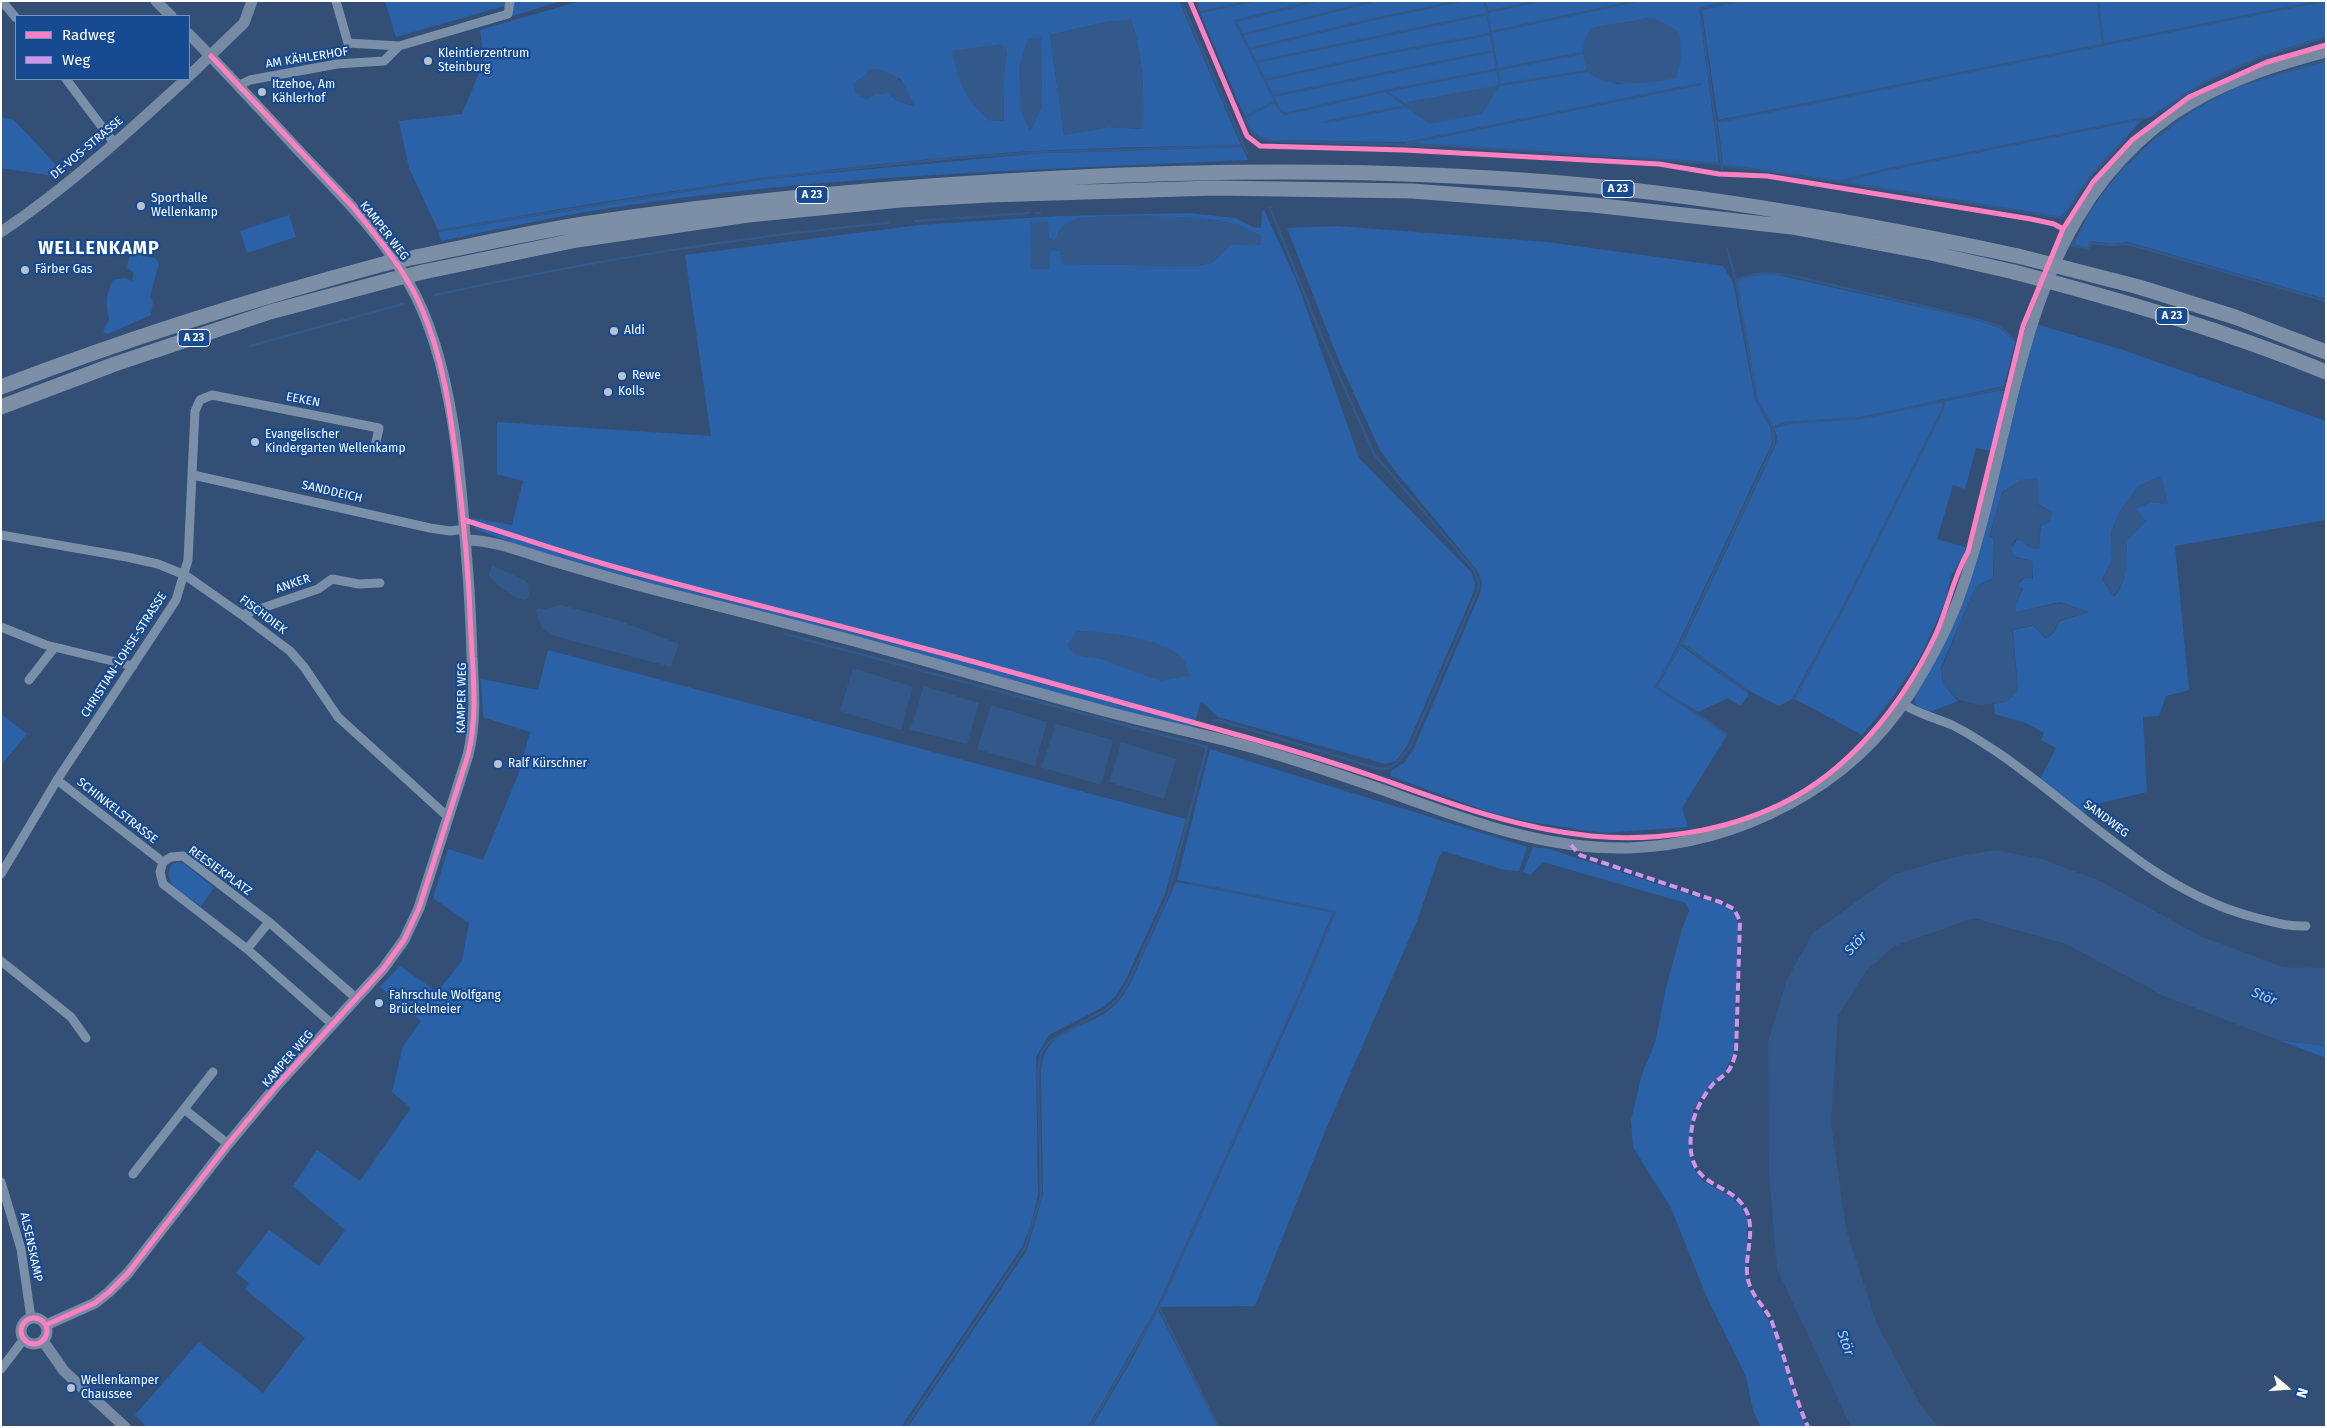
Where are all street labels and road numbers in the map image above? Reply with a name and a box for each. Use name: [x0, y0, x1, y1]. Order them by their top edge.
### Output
street label: AM KÄHLERHOF: [265, 44, 349, 72]
street label: DE-VOS-STRASSE: [48, 113, 126, 183]
road number: A 23: [1602, 180, 1634, 198]
road number: A 23: [796, 186, 828, 204]
street label: KAMPER WEG: [357, 199, 411, 263]
road number: A 23: [2156, 308, 2188, 324]
road number: A 23: [178, 329, 210, 346]
street label: EEKEN: [285, 390, 321, 410]
street label: SANDDEICH: [300, 478, 364, 506]
street label: ANKER: [274, 571, 312, 597]
street label: CHRISTIAN-LOHSE-STRASSE: [78, 590, 170, 720]
street label: FISCHDIEK: [236, 593, 290, 637]
street label: KAMPER WEG: [454, 662, 470, 734]
street label: SCHINKELSTRASSE: [74, 775, 160, 847]
street label: SANDWEG: [2080, 797, 2132, 841]
street label: REESIEKPLATZ: [185, 843, 255, 899]
street label: KAMPER WEG: [259, 1028, 317, 1090]
street label: ALSENSKAMP: [17, 1211, 45, 1283]

